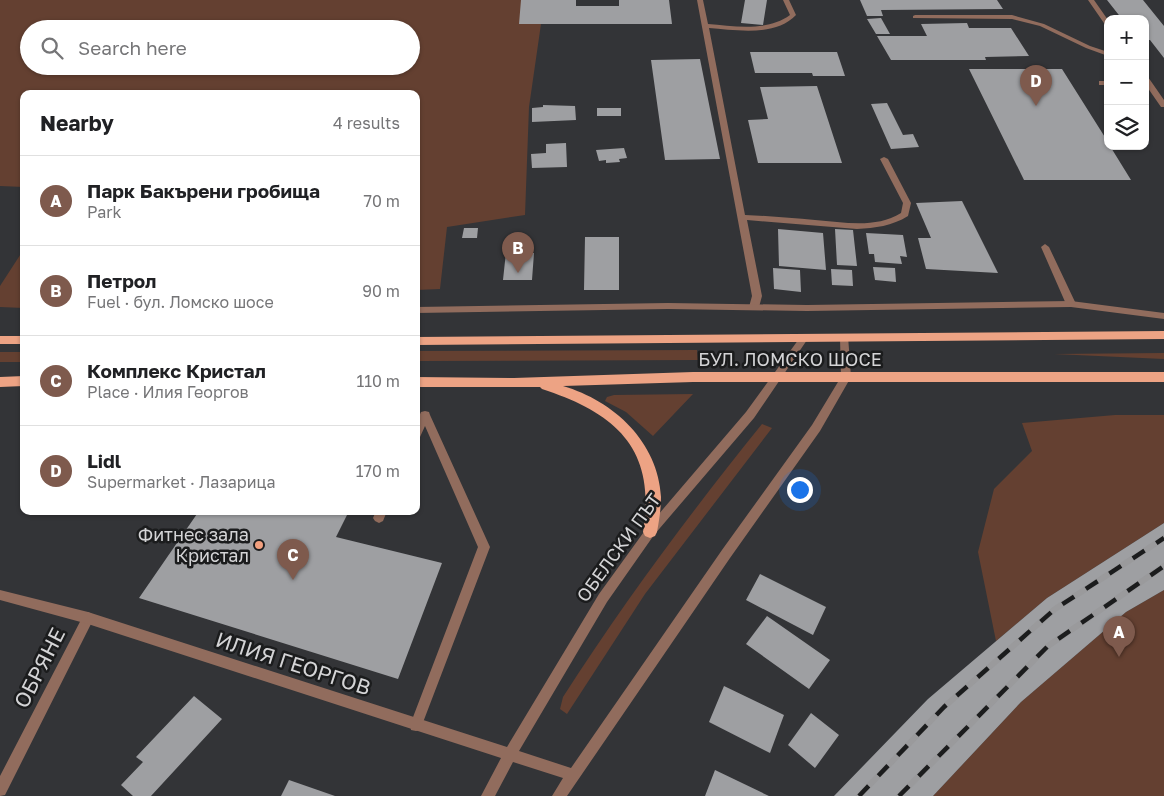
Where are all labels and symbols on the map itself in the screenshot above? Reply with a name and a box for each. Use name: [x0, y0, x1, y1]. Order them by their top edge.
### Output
pin: D: [1020, 65, 1052, 106]
pin: B: [502, 232, 534, 273]
street label: БУЛ. ЛОМСКО ШОСЕ: [698, 348, 882, 370]
your location: [787, 477, 813, 503]
street label: ОБЕЛСКИ ПЪТ: [571, 489, 665, 606]
place label: Фитнес зала Кристал: [138, 523, 249, 566]
marker: Фитнес зала Кристал: [253, 539, 265, 551]
pin: C: [277, 539, 309, 580]
pin: A: [1103, 616, 1135, 657]
street label: ОБРЯНЕ: [8, 623, 70, 712]
street label: ИЛИЯ ГЕОРГОВ: [213, 626, 374, 700]

